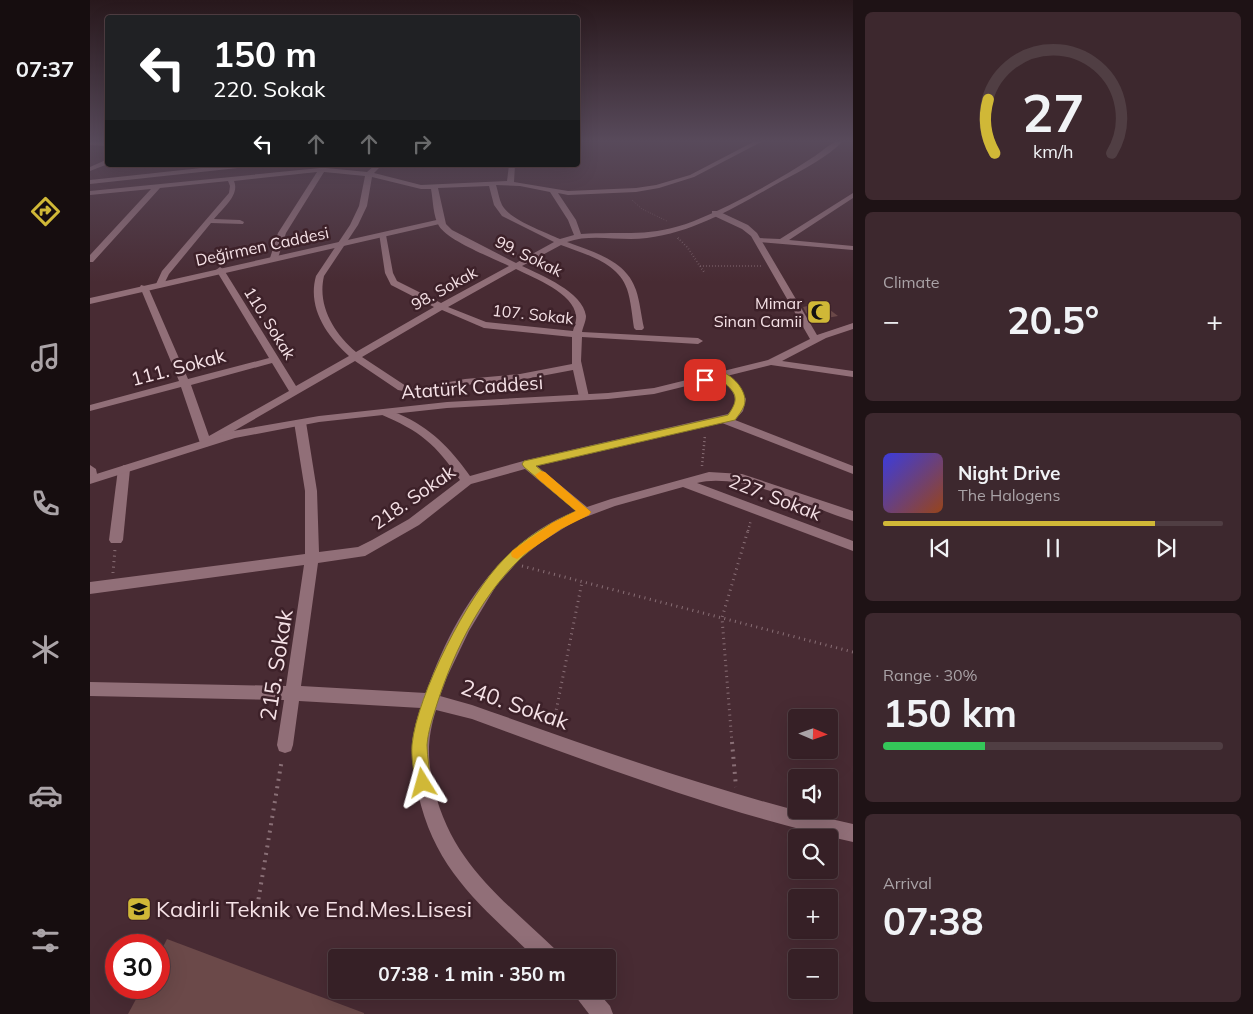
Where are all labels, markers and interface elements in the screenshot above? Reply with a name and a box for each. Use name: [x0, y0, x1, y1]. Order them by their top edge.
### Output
text: 150 m: [213, 32, 317, 76]
icon: left: [130, 35, 195, 100]
text: 07:37: [16, 55, 74, 83]
text: 220. Sokak: [213, 75, 325, 103]
text: 27: [1022, 80, 1084, 145]
icon: left: [249, 130, 277, 158]
icon: ahead: [302, 130, 330, 158]
icon: ahead: [355, 130, 383, 158]
icon: right: [408, 130, 436, 158]
text: km/h: [1033, 140, 1073, 162]
icon: directions: [28, 194, 63, 229]
street label: Değirmen Caddesi: [193, 222, 331, 270]
street label: 99. Sokak: [492, 231, 566, 281]
street label: 98. Sokak: [408, 261, 481, 314]
text: Climate: [883, 272, 939, 292]
street label: 110. Sokak: [240, 283, 301, 364]
place label: Mimar Sinan Camii: [714, 293, 802, 331]
text: 20.5°: [1007, 296, 1099, 344]
mosque icon: Mimar Sinan Camii: [806, 299, 832, 325]
street label: 107. Sokak: [491, 300, 575, 328]
text: −: [883, 303, 900, 338]
text: +: [1206, 303, 1223, 338]
icon: music: [28, 340, 63, 375]
street label: 111. Sokak: [128, 343, 228, 391]
pin: [684, 359, 726, 401]
icon: arrive: [691, 366, 719, 394]
street label: Atatürk Caddesi: [400, 370, 544, 404]
street label: 218. Sokak: [366, 459, 460, 535]
text: Night Drive: [958, 461, 1060, 485]
street label: 227. Sokak: [725, 468, 825, 526]
text: The Halogens: [958, 485, 1060, 505]
icon: phone: [28, 486, 63, 521]
icon: previous: [926, 534, 954, 562]
icon: pause: [1039, 534, 1067, 562]
icon: next: [1152, 534, 1180, 562]
street label: 215. Sokak: [253, 607, 299, 723]
icon: climate: [28, 632, 63, 667]
text: Range · 30%: [883, 665, 978, 685]
street label: 240. Sokak: [457, 672, 573, 736]
text: 150 km: [883, 689, 1017, 737]
north arrow: [788, 709, 838, 759]
map controls: [788, 709, 838, 999]
position arrow: [396, 756, 448, 808]
button: sound: [788, 769, 838, 819]
icon: car: [28, 778, 63, 813]
button: search: [788, 829, 838, 879]
text: Arrival: [883, 873, 932, 893]
button: +: [788, 889, 838, 939]
place label: Kadirli Teknik ve End.Mes.Lisesi: [156, 895, 472, 923]
school or university icon: Kadirli Teknik ve End.Mes.Lisesi: [126, 896, 152, 922]
text: 07:38: [883, 897, 984, 945]
icon: filters: [28, 923, 63, 958]
speed limit sign: 30: [105, 934, 170, 999]
button: −: [788, 949, 838, 999]
text: 07:38 · 1 min · 350 m: [378, 962, 566, 986]

